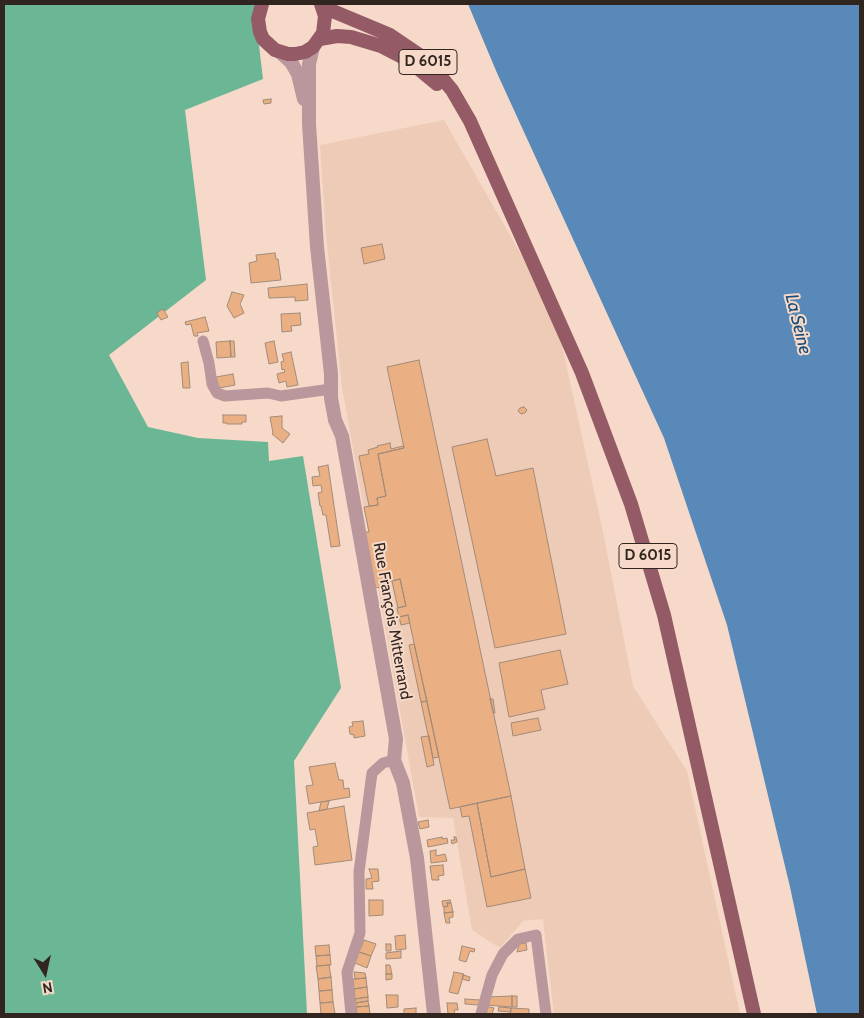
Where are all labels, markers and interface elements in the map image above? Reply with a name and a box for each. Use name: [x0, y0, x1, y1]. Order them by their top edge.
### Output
road number: D 6015: [399, 50, 457, 74]
water label: La Seine: [780, 292, 816, 356]
street label: Rue François Mitterrand: [369, 541, 415, 701]
road number: D 6015: [619, 544, 677, 568]
north arrow: [20, 948, 70, 998]
text: N: [41, 978, 54, 997]

